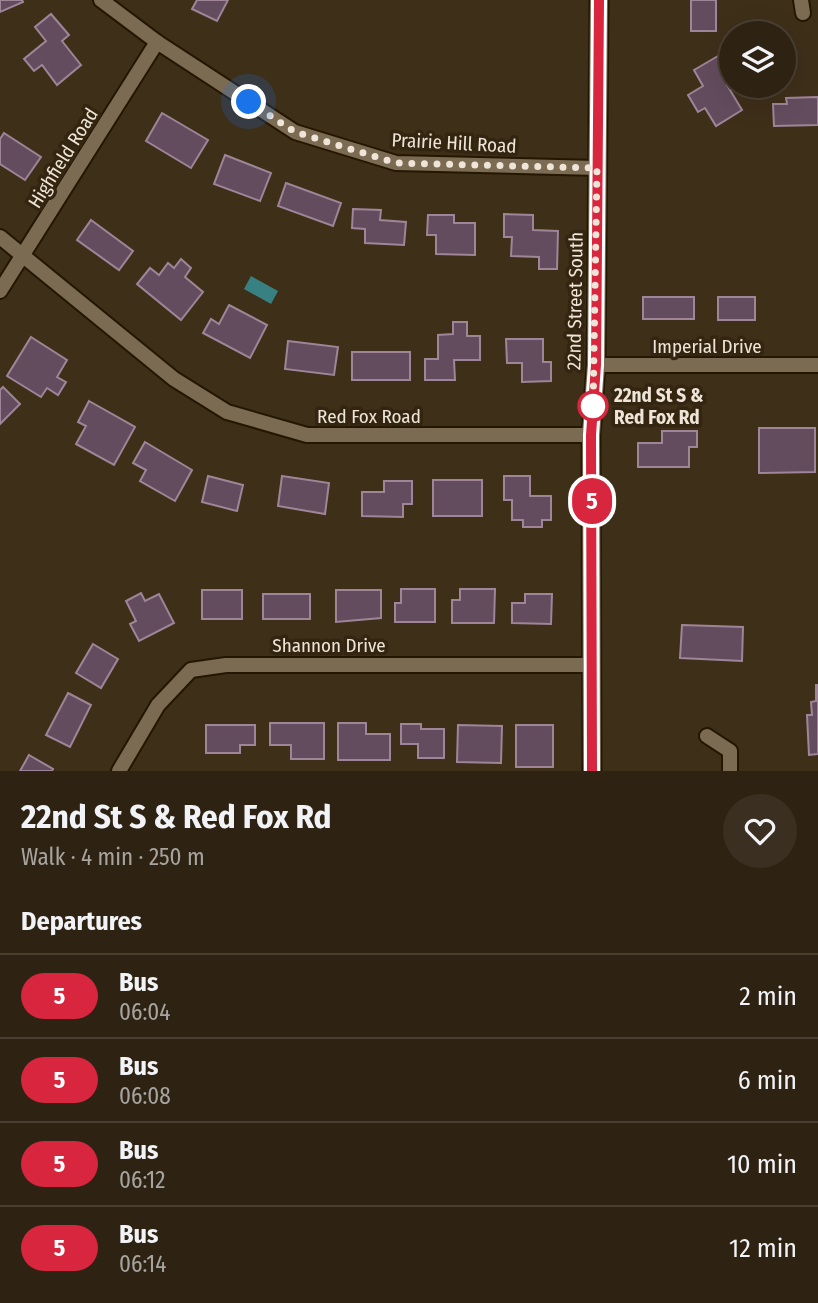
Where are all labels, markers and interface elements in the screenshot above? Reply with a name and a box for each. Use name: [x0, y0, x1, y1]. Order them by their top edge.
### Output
map controls: [719, 21, 796, 98]
button: layers: [719, 21, 796, 98]
your location: [231, 84, 266, 119]
street label: Highfield Road: [23, 104, 103, 212]
street label: Prairie Hill Road: [391, 128, 517, 158]
street label: 22nd Street South: [562, 232, 588, 370]
street label: Imperial Drive: [652, 335, 762, 358]
place label: 22nd St S & Red Fox Rd: [613, 384, 703, 429]
marker: 22nd St S & Red Fox Rd: [578, 391, 608, 421]
street label: Red Fox Road: [317, 405, 421, 428]
line badge: 5: [569, 478, 615, 524]
text: 5: [586, 487, 598, 515]
street label: Shannon Drive: [272, 634, 386, 657]
button: heart: [723, 794, 797, 868]
text: 22nd St S & Red Fox Rd: [21, 797, 332, 837]
text: Walk · 4 min · 250 m: [21, 843, 205, 871]
text: Departures: [21, 906, 142, 937]
text: Bus: [119, 967, 158, 998]
text: 2 min: [739, 981, 797, 1012]
text: 5: [54, 982, 65, 1010]
text: 06:04: [119, 998, 170, 1026]
text: Bus: [119, 1051, 158, 1082]
text: 6 min: [738, 1065, 797, 1096]
text: 5: [54, 1066, 65, 1094]
text: 06:08: [119, 1082, 171, 1110]
text: Bus: [119, 1135, 158, 1166]
text: 10 min: [727, 1149, 797, 1180]
text: 5: [54, 1150, 65, 1178]
text: 06:12: [119, 1166, 165, 1194]
text: Bus: [119, 1219, 158, 1250]
text: 12 min: [729, 1233, 797, 1264]
text: 5: [54, 1234, 65, 1262]
text: 06:14: [119, 1250, 166, 1278]

